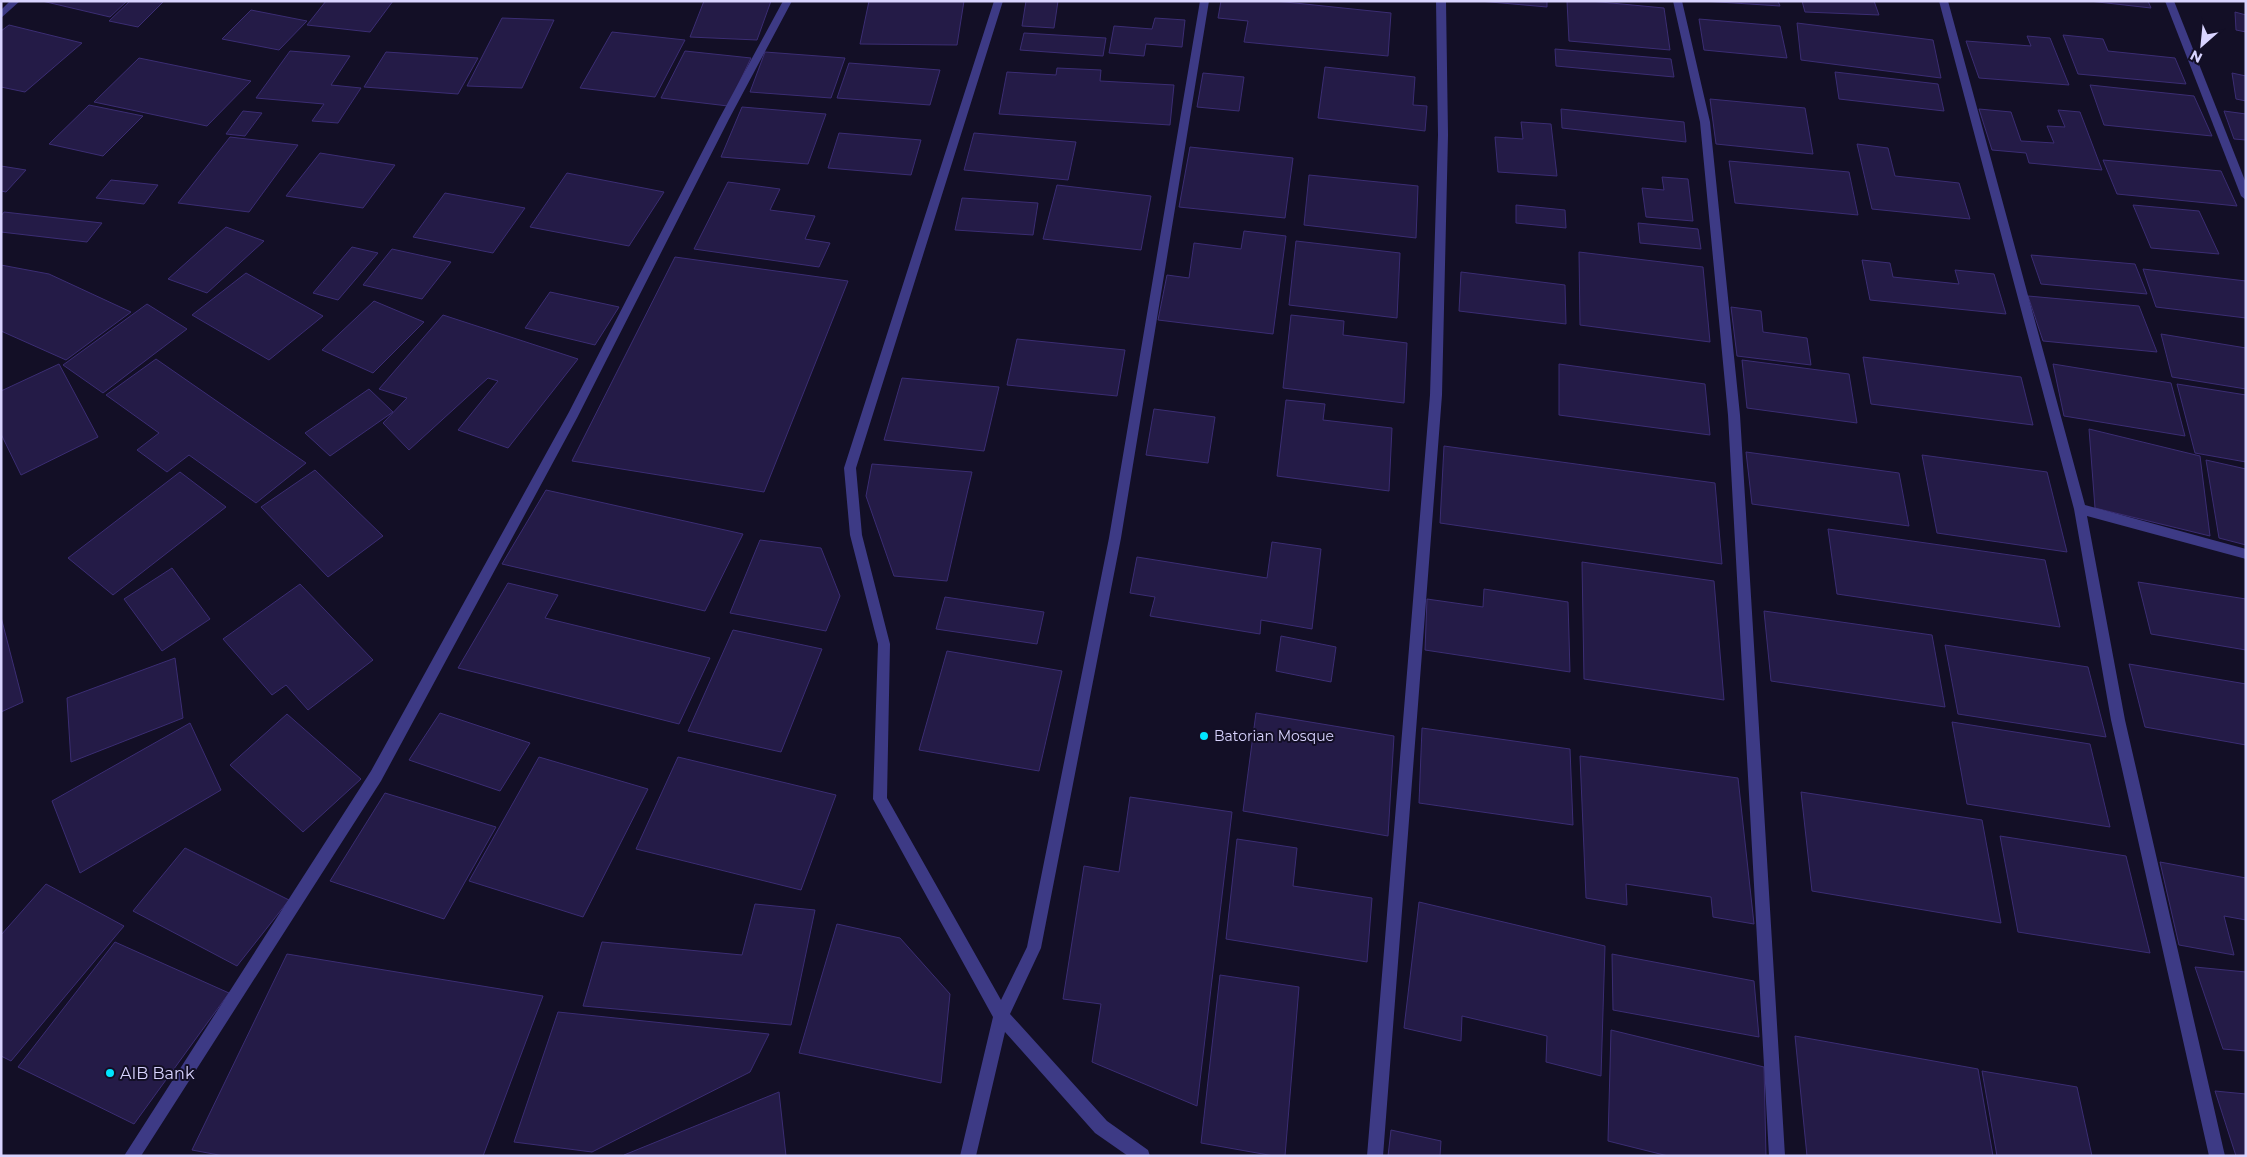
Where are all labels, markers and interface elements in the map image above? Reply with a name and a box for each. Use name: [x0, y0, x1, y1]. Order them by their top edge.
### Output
north arrow: [2177, 20, 2227, 70]
text: N: [2187, 46, 2205, 67]
place label: Batorian Mosque: [1214, 727, 1334, 745]
marker: Batorian Mosque: [1198, 730, 1210, 742]
place label: AIB Bank: [120, 1064, 195, 1083]
marker: AIB Bank: [104, 1067, 116, 1079]

